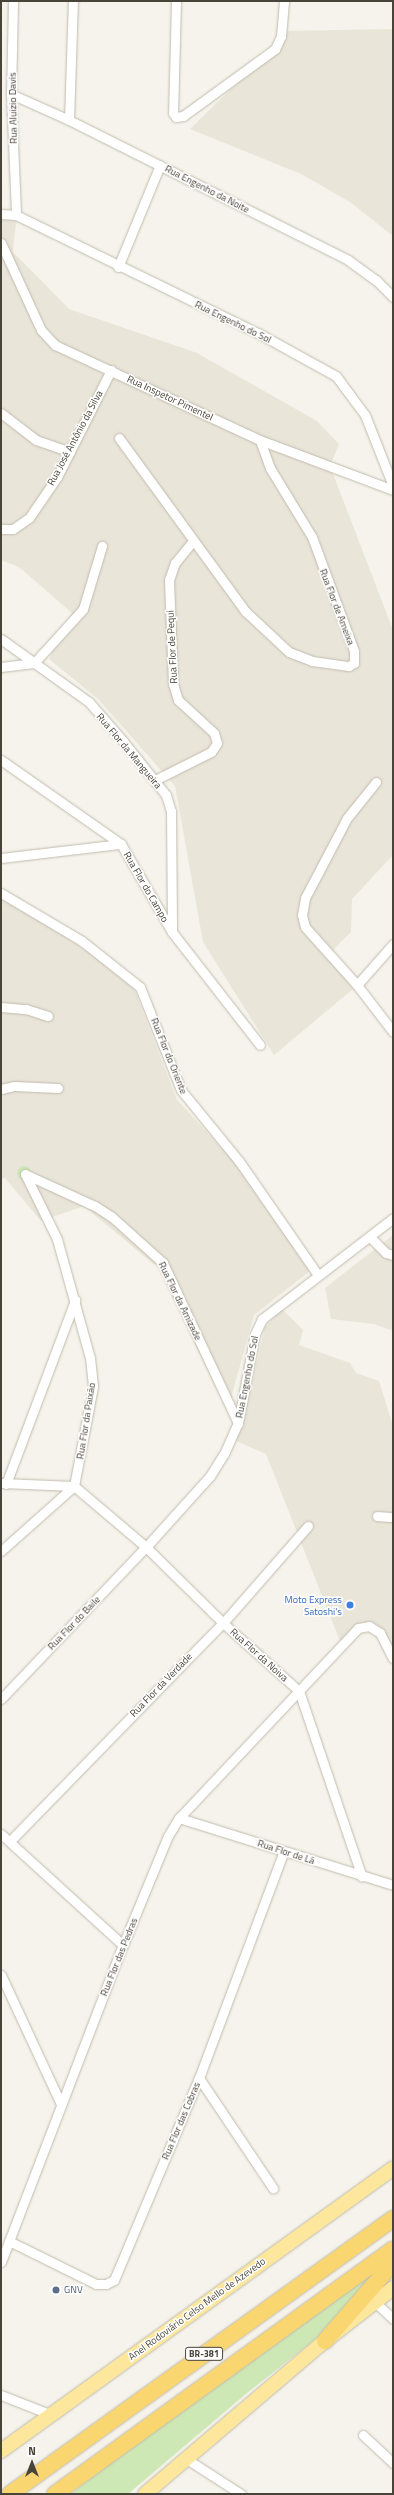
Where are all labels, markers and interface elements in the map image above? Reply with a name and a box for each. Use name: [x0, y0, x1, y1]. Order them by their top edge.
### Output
street label: Rua Aluizio Davis: [6, 72, 20, 144]
street label: Rua Engenho da Noite: [163, 162, 251, 216]
street label: Rua Engenho do Sol: [193, 298, 273, 346]
street label: Rua Inspetor Pimentel: [125, 373, 215, 423]
street label: Rua José Antônio da Silva: [45, 388, 105, 488]
street label: Rua Flor de Ameixa: [317, 567, 357, 647]
street label: Rua Flor de Pequi: [164, 610, 180, 684]
street label: Rua Flor da Mangueira: [94, 711, 164, 791]
street label: Rua Flor do Campo: [121, 850, 171, 924]
street label: Rua Flor do Oriente: [148, 1016, 190, 1096]
street label: Rua Flor da Amizade: [156, 1260, 204, 1342]
street label: Rua Engenho do Sol: [233, 1335, 261, 1419]
street label: Rua Flor da Paixão: [74, 1382, 98, 1460]
street label: Rua Flor do Baile: [45, 1593, 103, 1653]
place label: Moto Express Satoshi's: [284, 1593, 342, 1616]
marker: Moto Express Satoshi's: [345, 1600, 355, 1610]
street label: Rua Flor da Noiva: [228, 1626, 290, 1684]
street label: Rua Flor da Verdade: [127, 1651, 195, 1719]
street label: Rua Flor de Lã: [256, 1837, 316, 1867]
street label: Rua Flor das Pedras: [98, 1916, 140, 1998]
street label: Rua Flor das Cobras: [159, 2080, 203, 2162]
street label: Anel Rodoviário Celso Mello de Azevedo: [126, 2255, 268, 2363]
place label: GNV: [64, 2284, 83, 2296]
marker: GNV: [51, 2285, 61, 2295]
road number: BR-381: [185, 2347, 223, 2361]
north arrow: [12, 2443, 52, 2483]
text: N: [28, 2443, 36, 2459]

